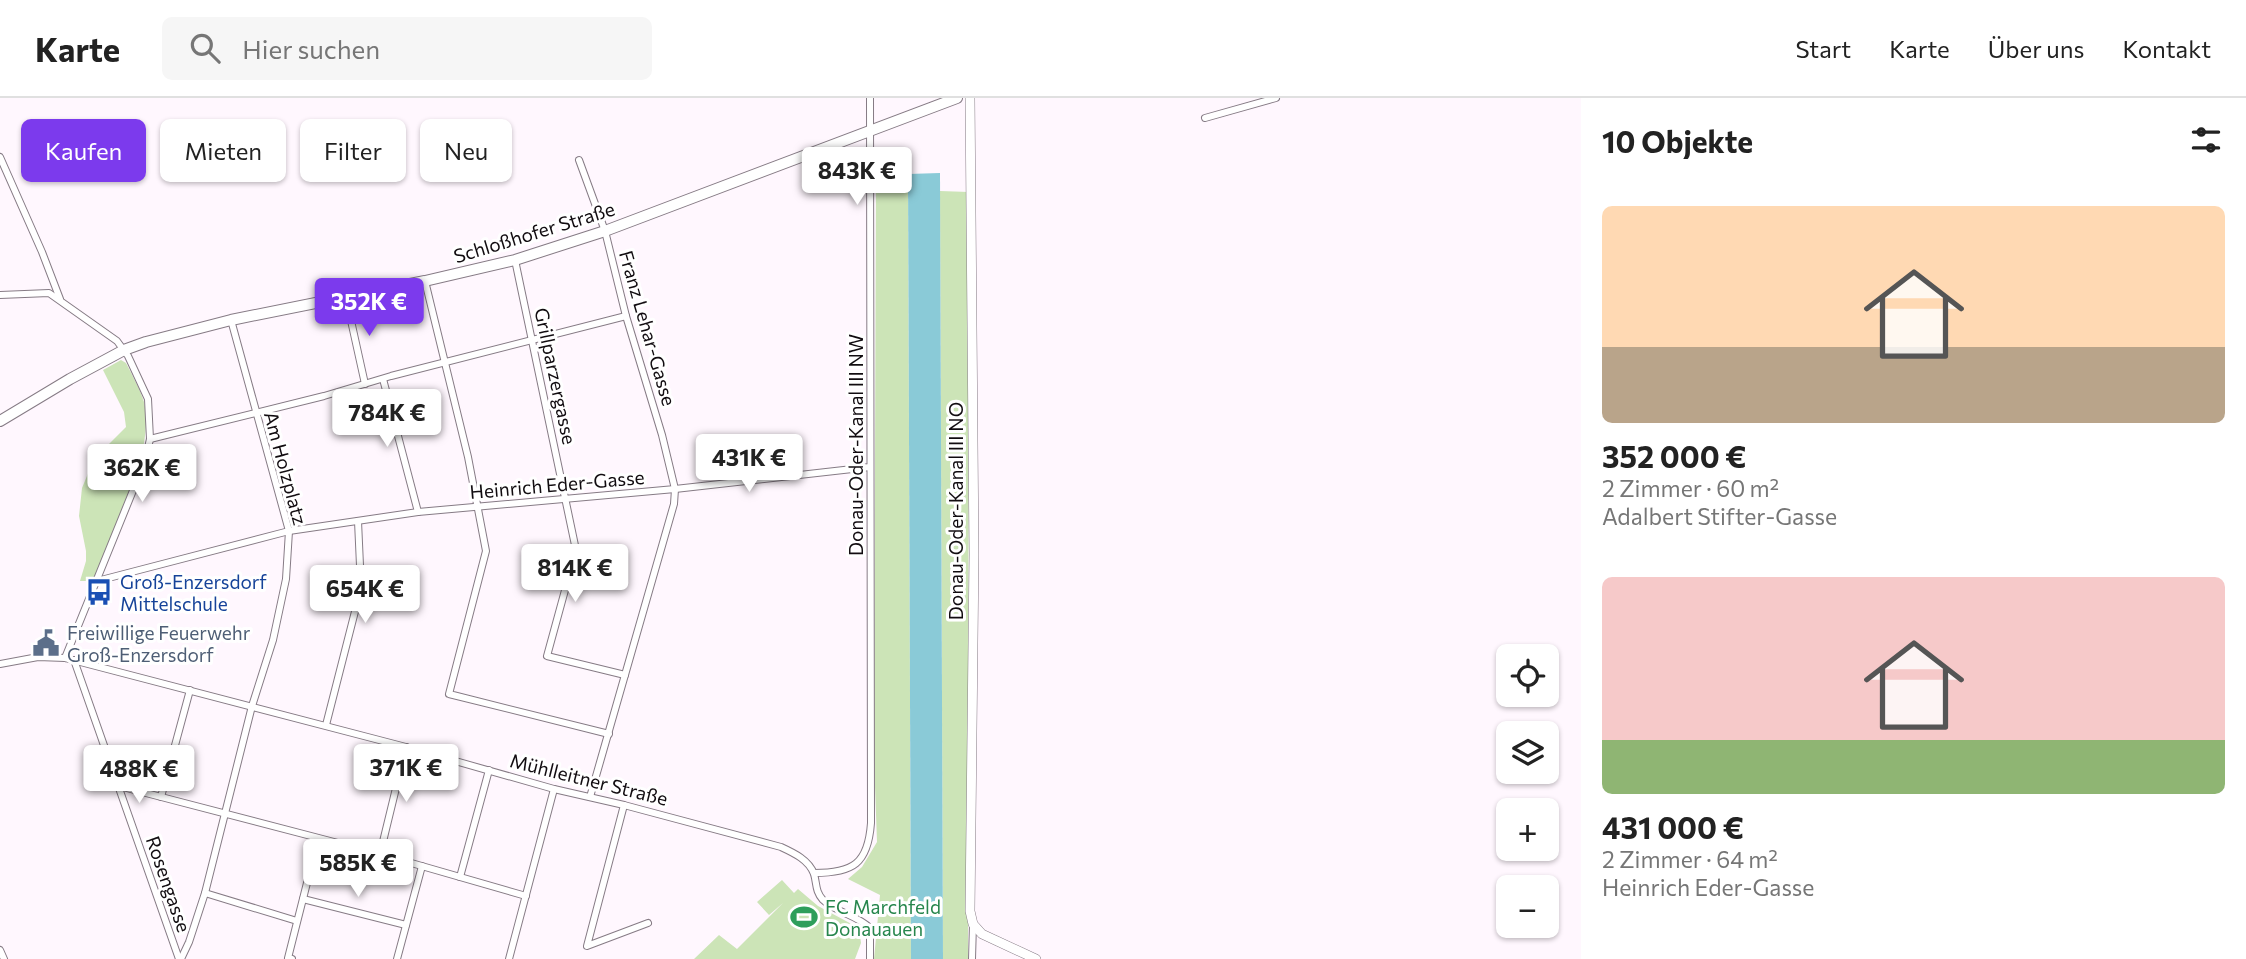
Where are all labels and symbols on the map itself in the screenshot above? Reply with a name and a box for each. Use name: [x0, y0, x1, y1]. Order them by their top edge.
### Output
pin: 843K €: [800, 148, 914, 207]
street label: Schloßhofer Straße: [451, 197, 617, 267]
street label: Franz Lehar-Gasse: [615, 248, 681, 408]
pin: 352K €: [312, 278, 426, 338]
street label: Grillparzergasse: [530, 306, 582, 446]
street label: Donau-Oder-Kanal III NW: [844, 334, 867, 556]
pin: 784K €: [330, 390, 444, 449]
street label: Donau-Oder-Kanal III NO: [944, 402, 967, 620]
street label: Am Holzplatz: [260, 409, 312, 527]
pin: 431K €: [692, 434, 806, 494]
pin: 362K €: [85, 444, 199, 504]
street label: Heinrich Eder-Gasse: [469, 465, 645, 503]
pin: 814K €: [518, 545, 632, 604]
pin: 654K €: [308, 566, 422, 625]
place label: Groß-Enzersdorf Mittelschule: [120, 570, 267, 615]
bus stop icon: Groß-Enzersdorf Mittelschule: [84, 577, 114, 607]
place label: Freiwillige Feuerwehr Groß-Enzersdorf: [67, 621, 251, 666]
public building icon: Freiwillige Feuerwehr Groß-Enzersdorf: [31, 628, 61, 658]
pin: 371K €: [349, 744, 463, 804]
pin: 488K €: [82, 746, 196, 805]
street label: Mühlleitner Straße: [508, 748, 670, 810]
street label: Rosengasse: [142, 833, 196, 935]
pin: 585K €: [301, 840, 415, 899]
place label: FC Marchfeld Donauauen: [825, 895, 941, 940]
sports icon: FC Marchfeld Donauauen: [789, 902, 819, 932]

